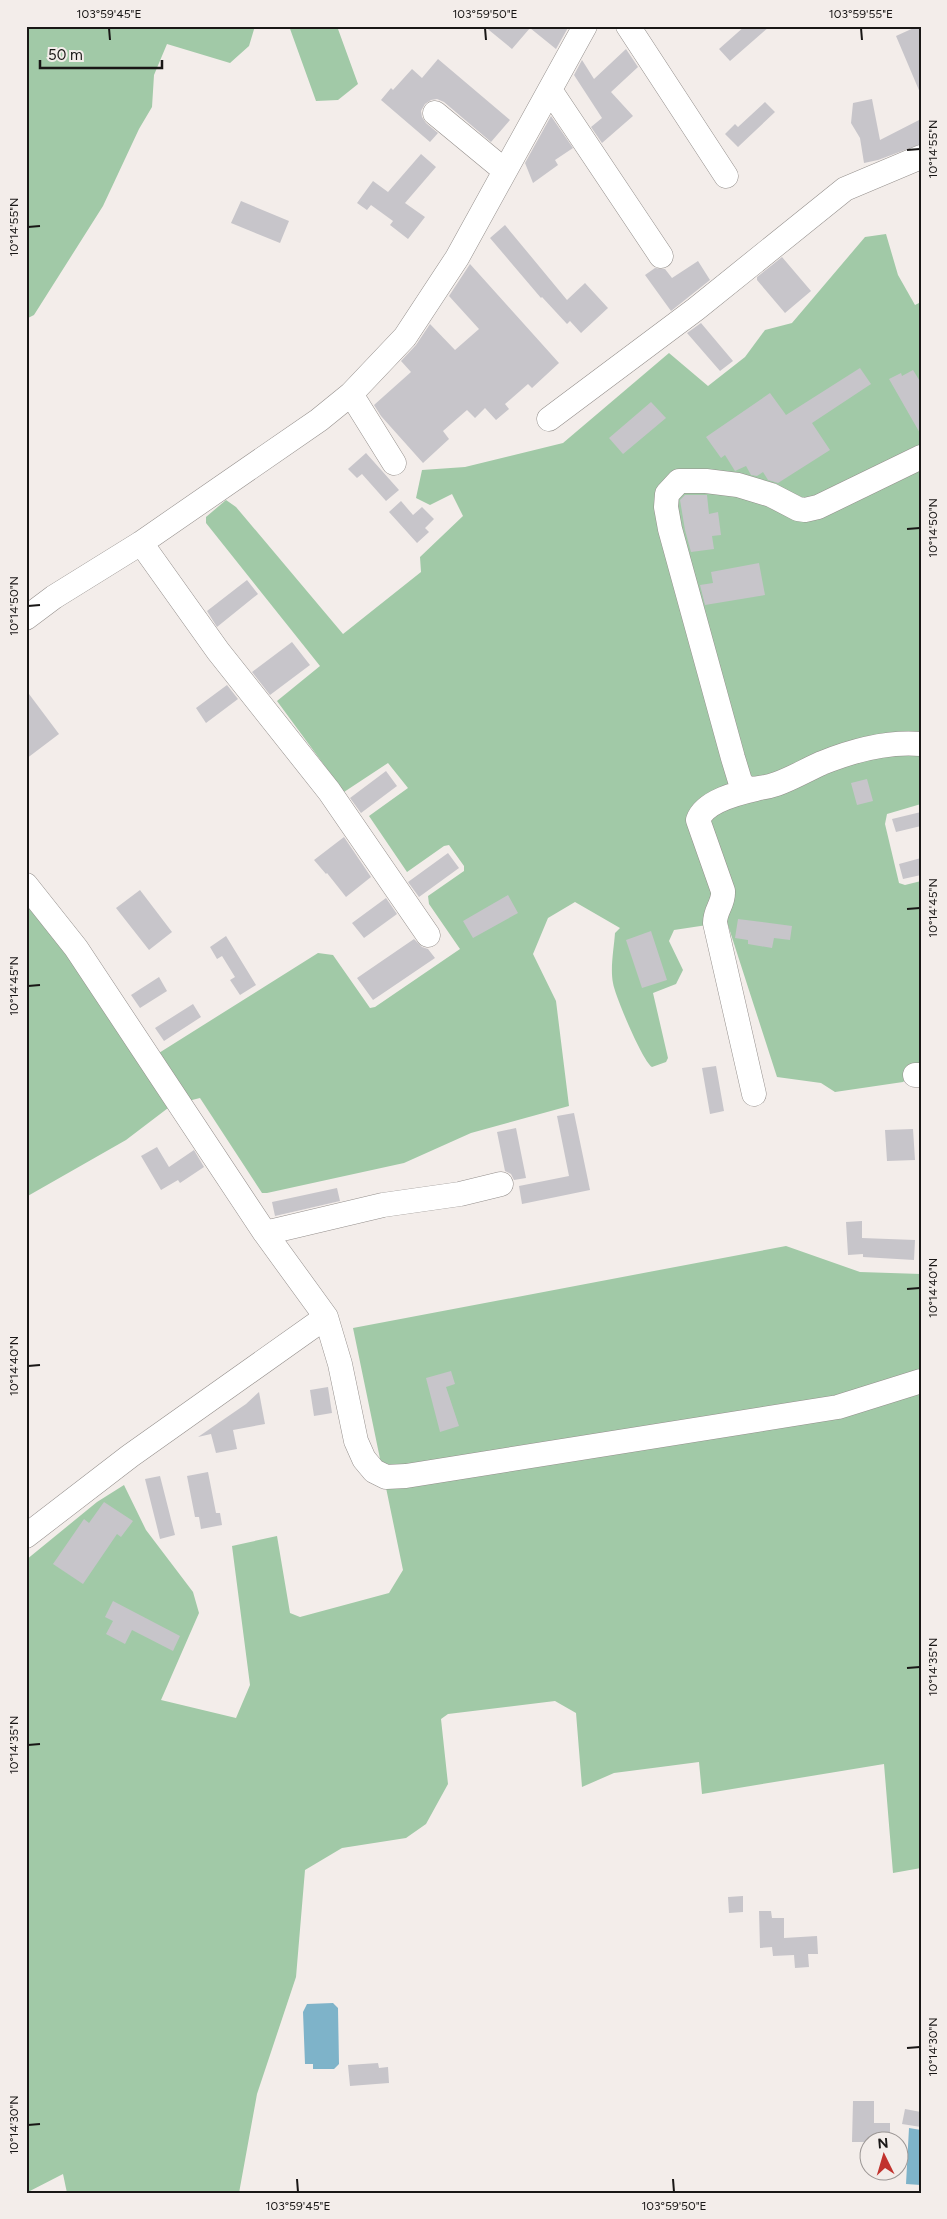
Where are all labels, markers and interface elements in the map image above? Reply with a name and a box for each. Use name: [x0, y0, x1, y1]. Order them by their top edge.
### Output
text: 103°59'45"E: [77, 7, 142, 21]
text: 103°59'50"E: [452, 7, 518, 21]
text: 103°59'55"E: [829, 7, 893, 21]
scale bar: [40, 38, 162, 70]
text: 50 m: [48, 46, 83, 64]
text: 10°14'55"N: [926, 120, 940, 178]
text: 10°14'55"N: [7, 198, 21, 256]
text: 10°14'50"N: [926, 498, 940, 558]
text: 10°14'50"N: [7, 576, 21, 636]
text: 10°14'45"N: [926, 878, 940, 938]
text: 10°14'45"N: [7, 956, 21, 1016]
text: 10°14'40"N: [926, 1258, 940, 1318]
text: 10°14'40"N: [7, 1336, 21, 1396]
text: 10°14'35"N: [926, 1638, 940, 1696]
text: 10°14'35"N: [7, 1716, 21, 1774]
text: 10°14'30"N: [926, 2017, 940, 2077]
text: 10°14'30"N: [7, 2095, 21, 2155]
north arrow: [860, 2132, 910, 2182]
text: N: [877, 2135, 889, 2152]
text: 103°59'45"E: [266, 2199, 331, 2213]
text: 103°59'50"E: [641, 2199, 707, 2213]

